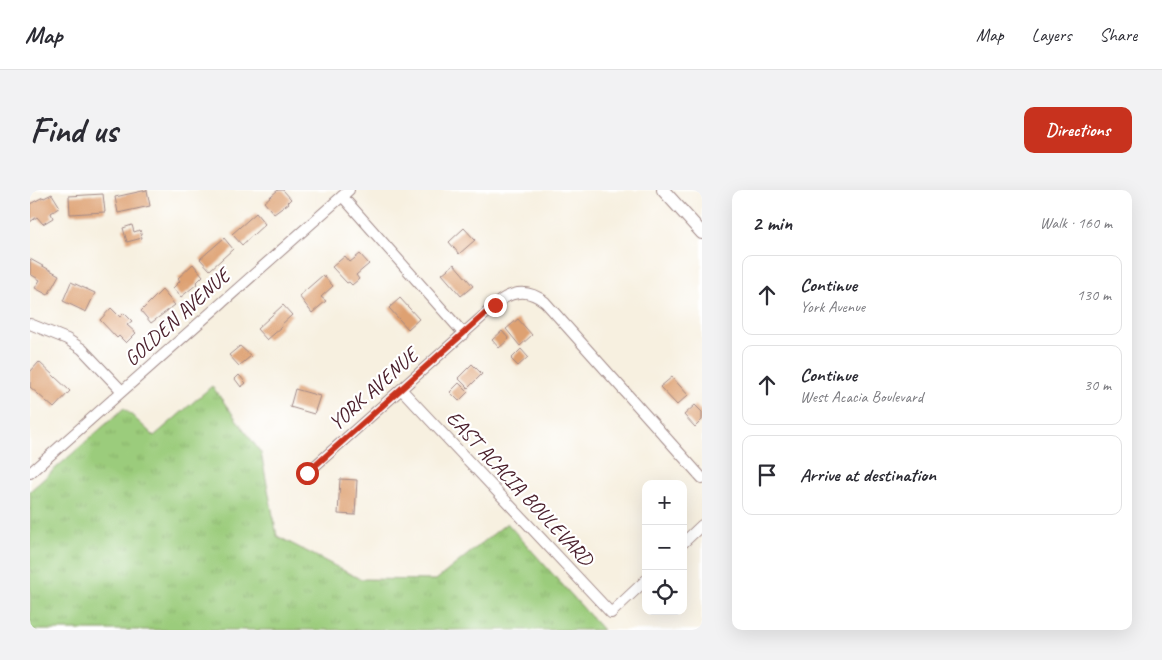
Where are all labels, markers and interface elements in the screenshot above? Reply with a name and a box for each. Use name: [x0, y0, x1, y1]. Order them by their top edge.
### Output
text: Map: [25, 20, 62, 50]
text: Map: [976, 24, 1004, 46]
text: Layers: [1032, 24, 1071, 46]
text: Share: [1099, 24, 1137, 46]
button: Directions: [1024, 107, 1132, 153]
text: Find us: [30, 108, 117, 153]
text: 2 min: [752, 210, 792, 236]
text: Walk · 160 m: [1040, 213, 1112, 233]
street label: GOLDEN AVENUE: [119, 261, 237, 371]
text: Continue: [800, 273, 857, 297]
icon: ahead: [753, 281, 781, 309]
text: 130 m: [1077, 285, 1111, 305]
route end: [484, 294, 507, 317]
text: York Avenue: [800, 297, 865, 317]
street label: YORK AVENUE: [323, 341, 425, 436]
text: Continue: [800, 363, 857, 387]
icon: ahead: [753, 371, 781, 399]
text: 30 m: [1084, 375, 1111, 395]
text: West Acacia Boulevard: [800, 387, 923, 407]
street label: EAST ACACIA BOULEVARD: [441, 405, 600, 573]
icon: arrive: [753, 461, 781, 489]
route start: [296, 462, 319, 485]
text: Arrive at destination: [800, 463, 936, 487]
map controls: [642, 480, 687, 615]
button: +: [642, 480, 687, 525]
button: −: [642, 525, 687, 570]
button: locate: [642, 570, 687, 615]

